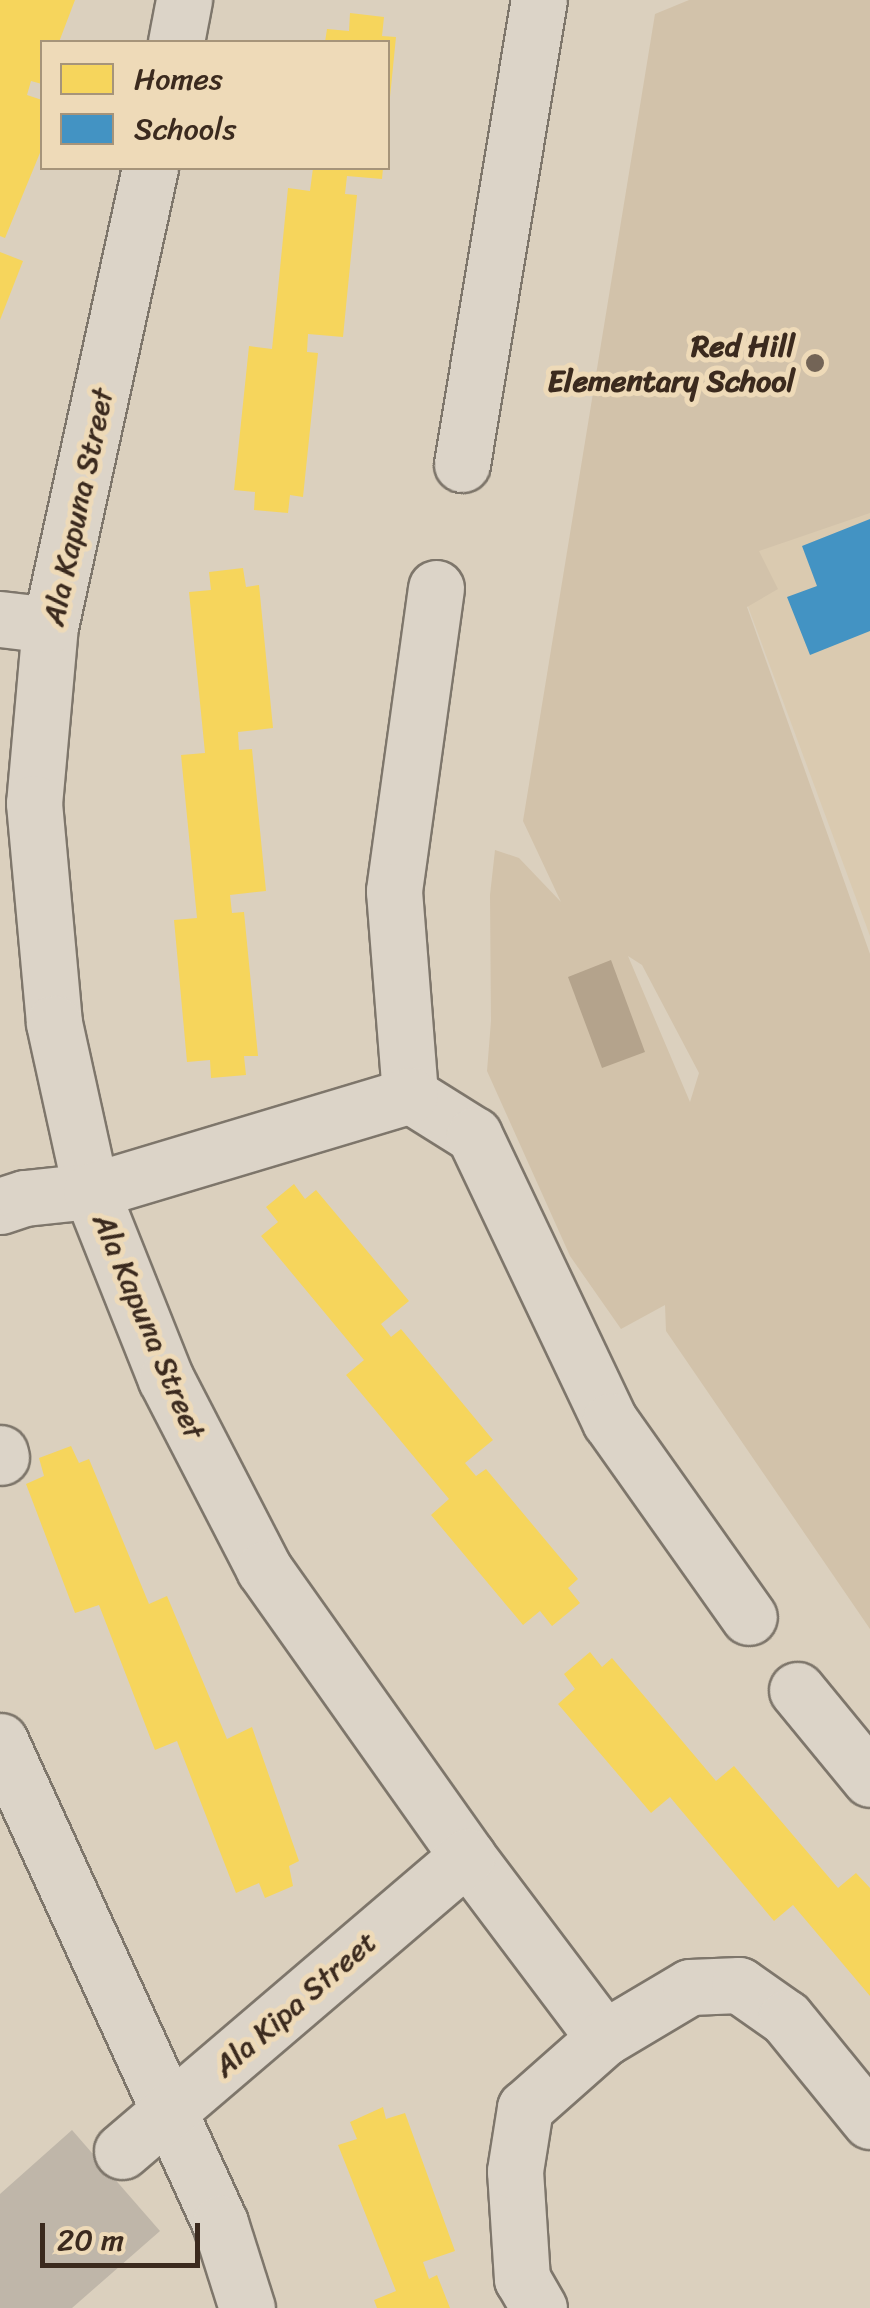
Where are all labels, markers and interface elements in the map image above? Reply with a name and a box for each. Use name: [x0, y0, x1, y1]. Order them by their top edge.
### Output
legend: [40, 40, 390, 170]
text: Homes: [134, 52, 223, 106]
text: Schools: [134, 102, 236, 156]
place label: Red Hill Elementary School: [547, 328, 795, 398]
marker: Red Hill Elementary School: [804, 352, 826, 374]
street label: Ala Kapuna Street: [35, 385, 121, 629]
street label: Ala Kapuna Street: [85, 1207, 213, 1445]
street label: Ala Kipa Street: [206, 1924, 384, 2084]
scale bar: [45, 2203, 205, 2265]
text: 20 m: [57, 2213, 124, 2267]

